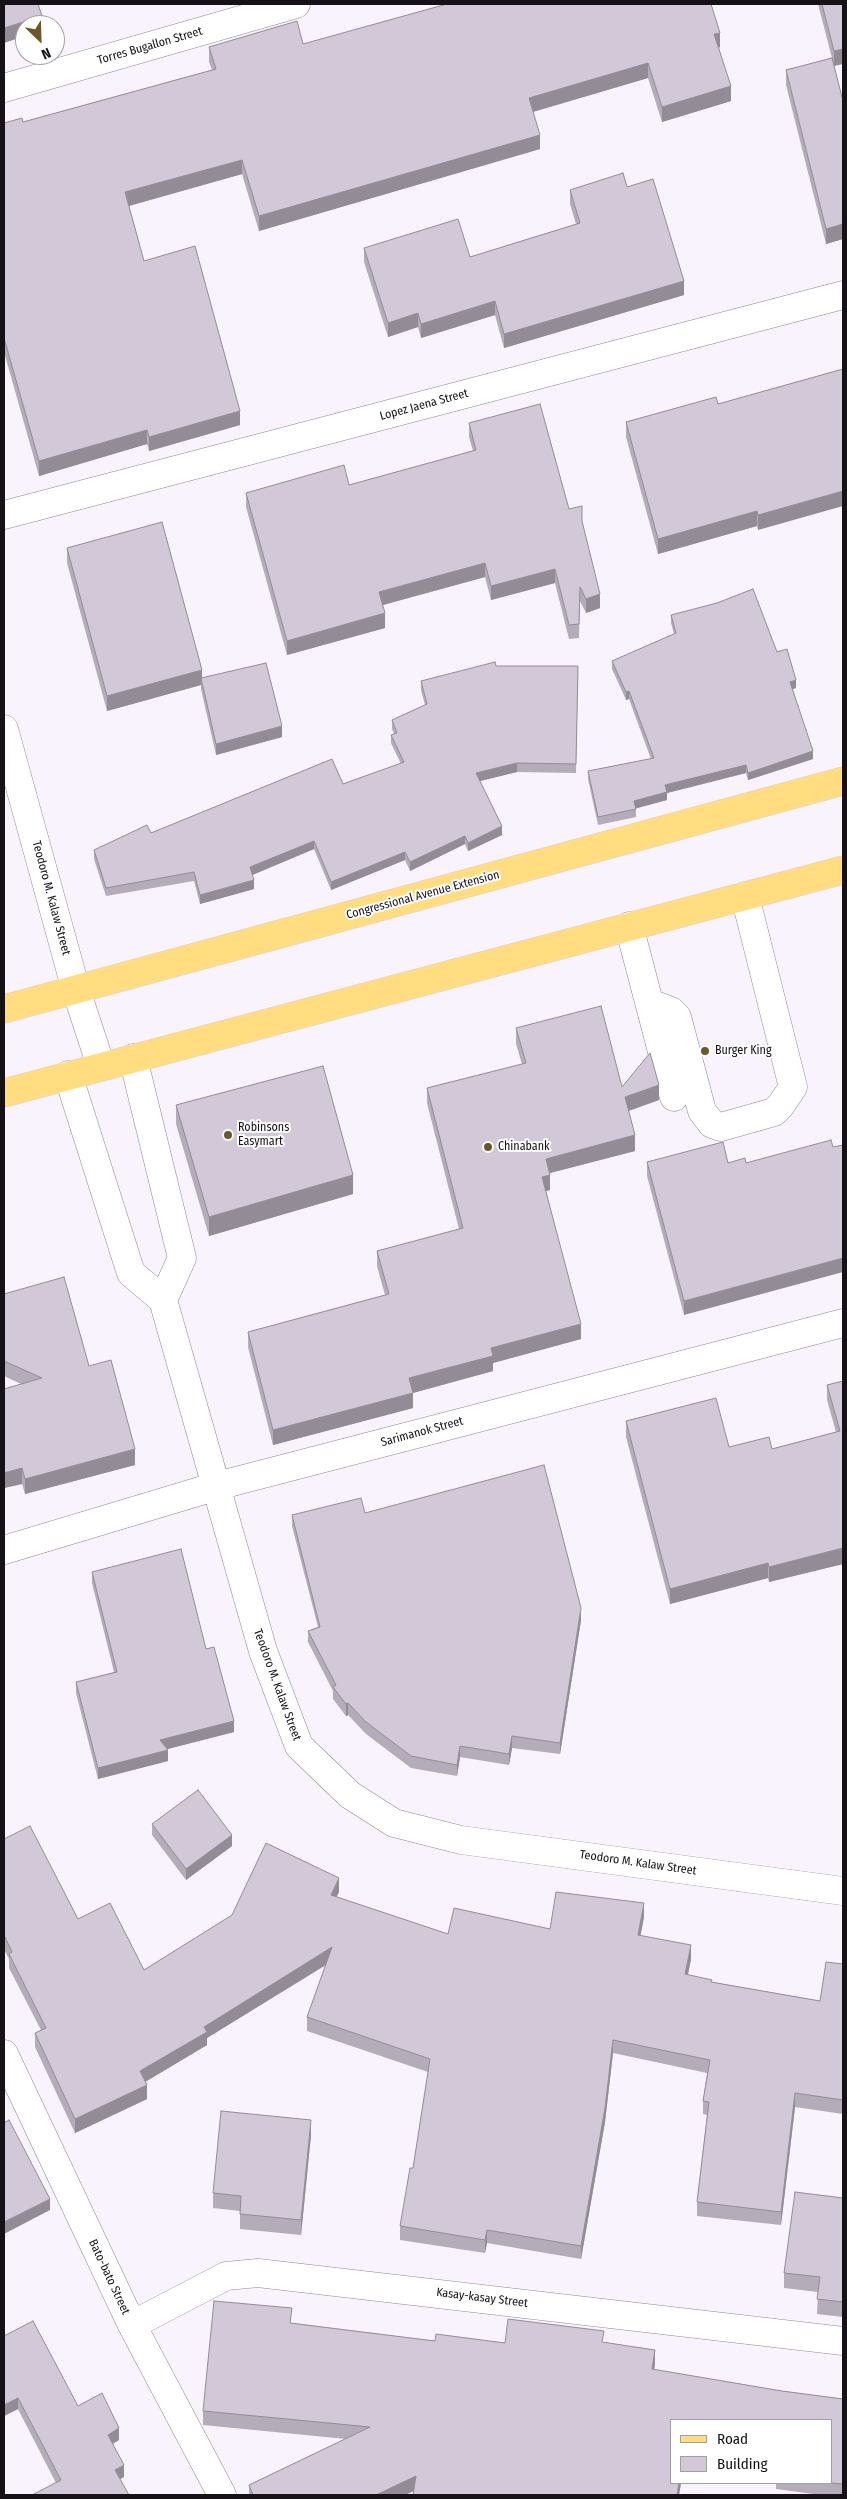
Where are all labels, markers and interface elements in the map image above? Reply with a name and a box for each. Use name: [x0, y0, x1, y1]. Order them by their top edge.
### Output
north arrow: [15, 15, 65, 65]
street label: Torres Bugallon Street: [96, 24, 204, 68]
text: N: [39, 44, 53, 63]
street label: Lopez Jaena Street: [378, 386, 470, 424]
street label: Teodoro M. Kalaw Street: [29, 839, 73, 957]
street label: Congressional Avenue Extension: [345, 868, 501, 922]
place label: Burger King: [715, 1044, 772, 1058]
marker: Burger King: [699, 1045, 711, 1057]
place label: Robinsons Easymart: [238, 1121, 289, 1149]
marker: Robinsons Easymart: [222, 1129, 234, 1141]
place label: Chinabank: [498, 1140, 550, 1154]
marker: Chinabank: [482, 1141, 494, 1153]
street label: Sarimanok Street: [379, 1414, 465, 1450]
street label: Teodoro M. Kalaw Street: [250, 1627, 304, 1743]
street label: Teodoro M. Kalaw Street: [579, 1848, 697, 1878]
street label: Bato-bato Street: [85, 2237, 133, 2317]
street label: Kasay-kasay Street: [435, 2285, 529, 2311]
legend: [670, 2419, 832, 2484]
text: Road: [717, 2430, 748, 2448]
text: Building: [717, 2455, 768, 2473]

